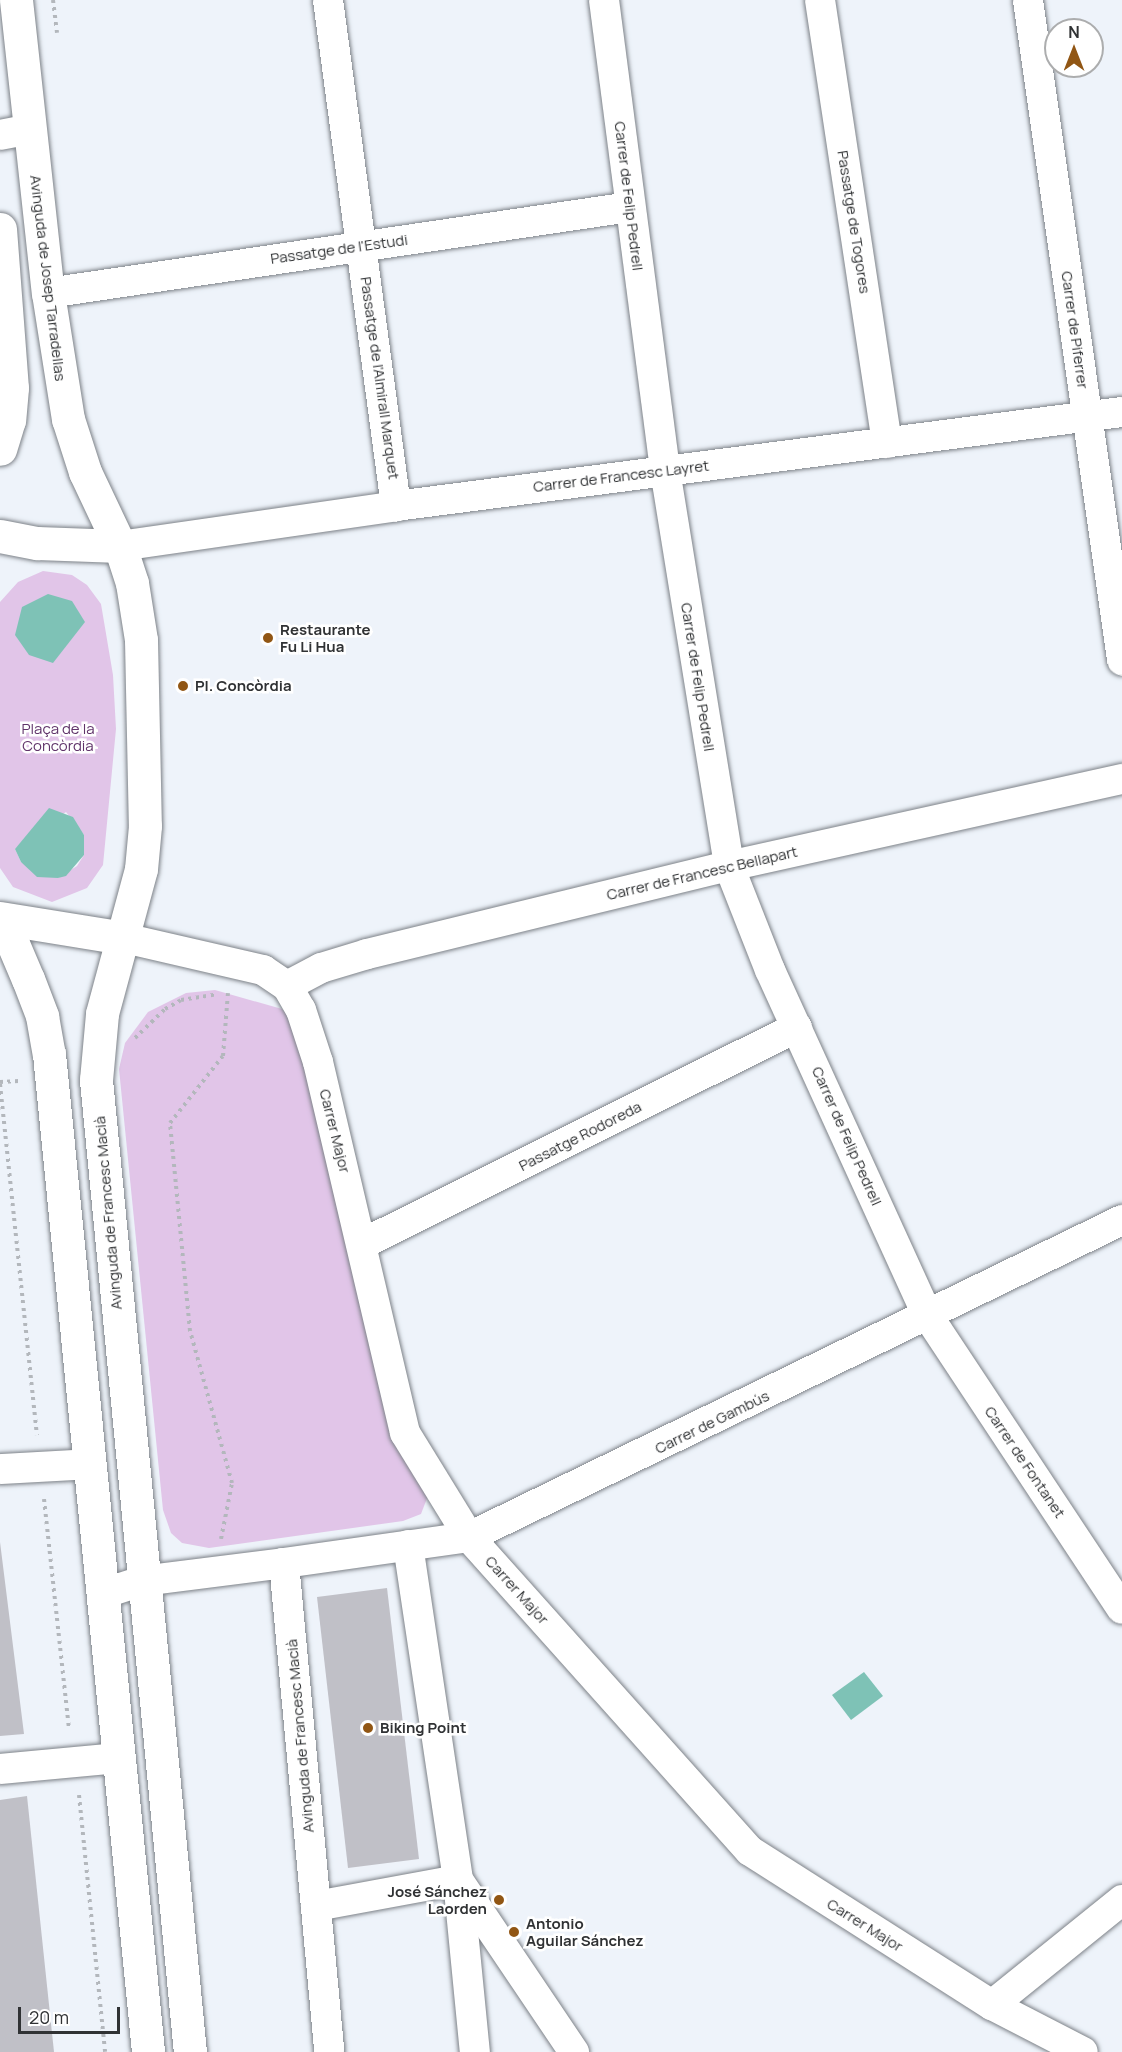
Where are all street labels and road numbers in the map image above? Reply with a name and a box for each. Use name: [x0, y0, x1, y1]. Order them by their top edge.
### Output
street label: Carrer de Felip Pedrell: [611, 120, 647, 272]
street label: Passatge de Togores: [834, 149, 874, 295]
street label: Avinguda de Josep Tarradellas: [26, 174, 70, 382]
street label: Passatge de l'Estudi: [269, 230, 409, 268]
street label: Carrer de Piferrer: [1058, 270, 1092, 390]
street label: Passatge de l'Almirall Marquet: [357, 276, 403, 480]
street label: Carrer de Francesc Layret: [532, 456, 710, 496]
street label: Carrer de Felip Pedrell: [677, 601, 719, 753]
street label: Carrer de Francesc Bellapart: [605, 842, 799, 904]
street label: Carrer de Felip Pedrell: [808, 1064, 886, 1208]
street label: Carrer Major: [316, 1087, 354, 1175]
street label: Passatge Rodoreda: [516, 1097, 644, 1175]
street label: Avinguda de Francesc Macià: [91, 1115, 125, 1311]
street label: Carrer de Gambús: [652, 1387, 772, 1457]
street label: Carrer de Fontanet: [981, 1403, 1069, 1521]
street label: Carrer Major: [482, 1552, 552, 1628]
street label: Avinguda de Francesc Macià: [283, 1638, 317, 1834]
street label: Carrer Major: [824, 1895, 906, 1955]

